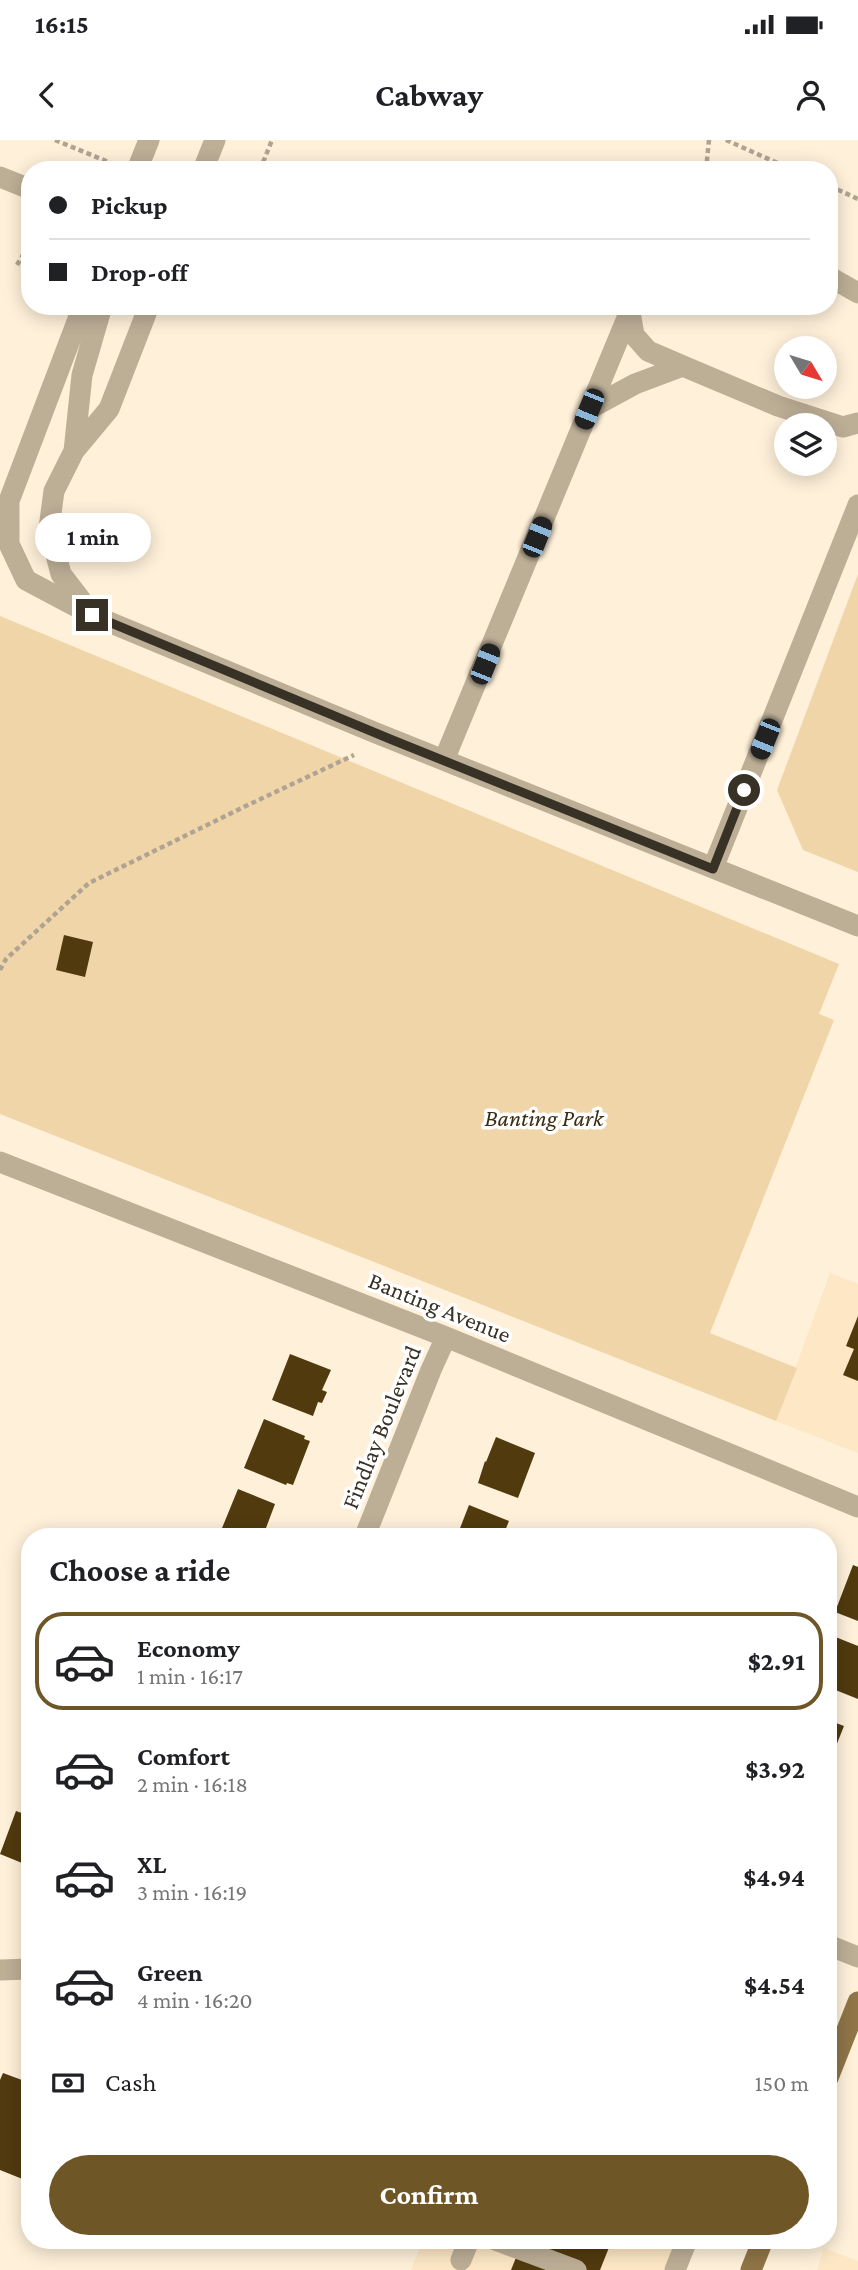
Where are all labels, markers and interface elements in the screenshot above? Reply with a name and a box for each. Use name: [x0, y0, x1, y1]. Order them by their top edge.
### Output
text: 16:15: [35, 10, 89, 39]
icon: back: [28, 76, 66, 114]
icon: person: [792, 76, 830, 114]
text: Cabway: [375, 77, 483, 113]
text: Pickup: [91, 191, 168, 220]
text: Drop-off: [91, 258, 188, 287]
north arrow: [774, 336, 836, 399]
map controls: [774, 336, 837, 476]
car: [572, 386, 607, 432]
button: layers: [774, 413, 837, 476]
callout: 1 min: [34, 514, 150, 562]
car: [520, 514, 555, 560]
text: 1 min: [67, 524, 119, 550]
route end: [76, 599, 108, 631]
car: [468, 641, 503, 687]
car: [748, 716, 783, 762]
route start: [728, 774, 760, 806]
park label: Banting Park: [484, 1104, 605, 1131]
street label: Banting Avenue: [365, 1266, 515, 1348]
street label: Findlay Boulevard: [336, 1341, 426, 1513]
text: Choose a ride: [49, 1552, 230, 1588]
icon: car: [53, 1630, 116, 1693]
text: Economy: [137, 1634, 240, 1663]
text: $2.91: [748, 1647, 805, 1676]
text: 1 min · 16:17: [137, 1663, 243, 1689]
icon: car: [53, 1738, 116, 1801]
text: Comfort: [137, 1742, 230, 1771]
text: $3.92: [745, 1755, 805, 1784]
text: 2 min · 16:18: [137, 1771, 248, 1797]
icon: car: [53, 1846, 116, 1909]
text: XL: [137, 1850, 166, 1879]
text: $4.94: [743, 1863, 805, 1892]
text: 3 min · 16:19: [137, 1879, 247, 1905]
icon: car: [53, 1954, 116, 2017]
text: Green: [137, 1958, 203, 1987]
text: $4.54: [744, 1971, 805, 2000]
text: 4 min · 16:20: [137, 1987, 253, 2013]
icon: cash: [49, 2064, 87, 2102]
text: Cash: [105, 2068, 156, 2097]
text: 150 m: [755, 2070, 809, 2096]
button: Confirm: [49, 2155, 809, 2235]

